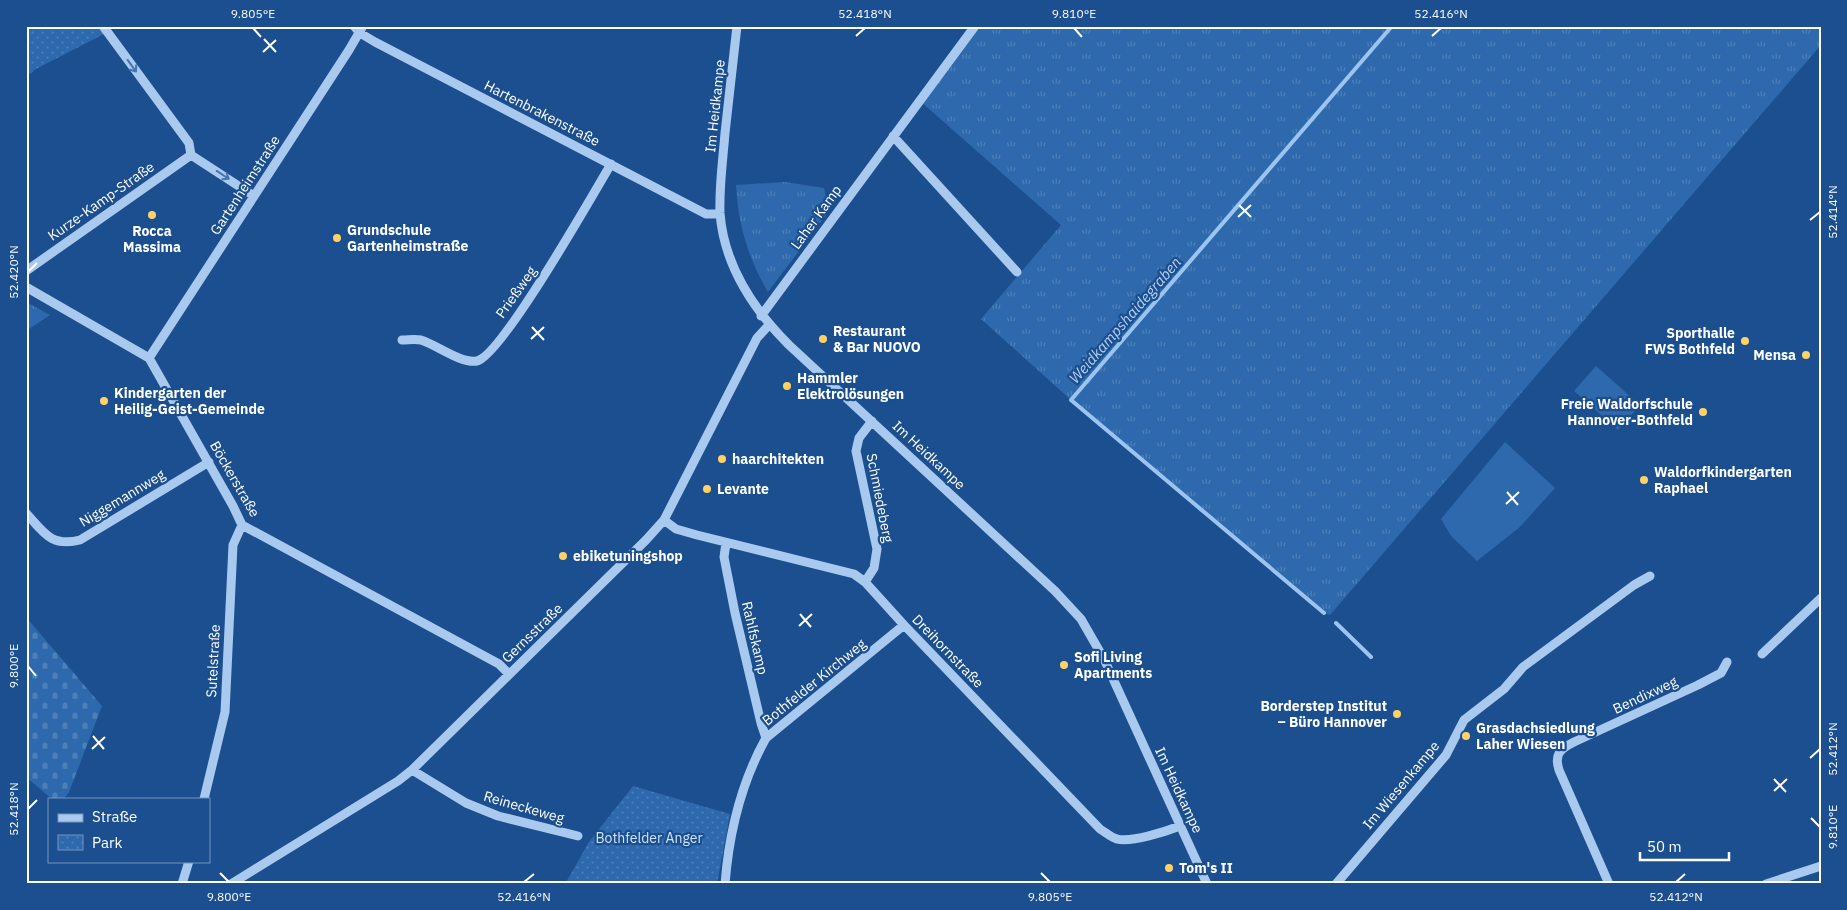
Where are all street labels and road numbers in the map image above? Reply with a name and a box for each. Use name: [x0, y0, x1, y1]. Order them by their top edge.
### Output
street label: Im Heidkampe: [701, 58, 729, 153]
street label: Hartenbrakenstraße: [481, 76, 603, 150]
street label: Gartenheimstraße: [206, 132, 284, 238]
street label: Kurze-Kamp-Straße: [44, 157, 158, 244]
street label: Laher Kamp: [787, 181, 845, 253]
street label: Prießweg: [492, 262, 541, 321]
street label: Im Heidkampe: [889, 417, 969, 494]
street label: Böckerstraße: [206, 438, 264, 521]
street label: Schmiedeberg: [863, 452, 898, 545]
street label: Niggemannweg: [76, 465, 169, 531]
street label: Gernsstraße: [498, 599, 567, 667]
street label: Rahlfskamp: [738, 600, 772, 676]
street label: Dreihornstraße: [908, 610, 988, 692]
street label: Sutelstraße: [202, 624, 224, 698]
street label: Bothfelder Kirchweg: [759, 634, 870, 729]
street label: Bendixweg: [1610, 672, 1681, 718]
street label: Im Wiesenkampe: [1359, 737, 1443, 833]
street label: Im Heidkampe: [1151, 744, 1207, 836]
street label: Reineckeweg: [482, 787, 567, 827]

